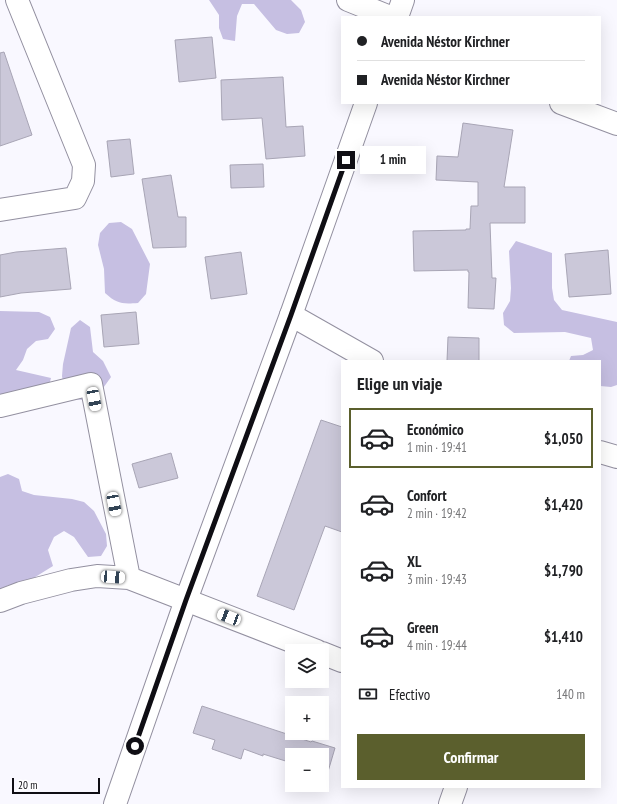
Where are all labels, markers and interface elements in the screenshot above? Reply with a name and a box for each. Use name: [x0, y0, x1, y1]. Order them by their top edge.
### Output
text: Avenida Néstor Kirchner: [381, 32, 510, 51]
text: Avenida Néstor Kirchner: [381, 70, 510, 89]
callout: 1 min: [360, 146, 426, 174]
route end: [337, 151, 355, 169]
text: 1 min: [380, 151, 406, 168]
text: Elige un viaje: [357, 372, 442, 395]
car: [86, 386, 102, 412]
icon: car: [359, 420, 395, 456]
text: Económico: [407, 420, 464, 439]
text: $1,050: [544, 429, 583, 448]
text: 1 min · 19:41: [407, 439, 467, 456]
icon: car: [359, 486, 395, 522]
text: Confort: [407, 486, 447, 505]
car: [106, 491, 122, 517]
text: $1,420: [544, 495, 583, 514]
text: 2 min · 19:42: [407, 505, 467, 522]
icon: car: [359, 552, 395, 588]
text: XL: [407, 552, 421, 571]
text: $1,790: [544, 561, 583, 580]
car: [101, 570, 125, 584]
text: 3 min · 19:43: [407, 571, 467, 588]
car: [216, 607, 242, 627]
icon: car: [359, 618, 395, 654]
text: Green: [407, 618, 439, 637]
text: $1,410: [544, 627, 583, 646]
text: 4 min · 19:44: [407, 637, 467, 654]
map controls: [285, 644, 329, 792]
button: layers: [285, 644, 329, 688]
icon: cash: [357, 683, 379, 705]
text: Efectivo: [389, 685, 430, 704]
text: 140 m: [556, 686, 585, 703]
button: +: [285, 696, 329, 740]
button: Confirmar: [357, 734, 585, 780]
route start: [126, 737, 144, 755]
button: −: [285, 748, 329, 792]
scale bar: [12, 776, 100, 795]
text: 20 m: [18, 778, 37, 792]

